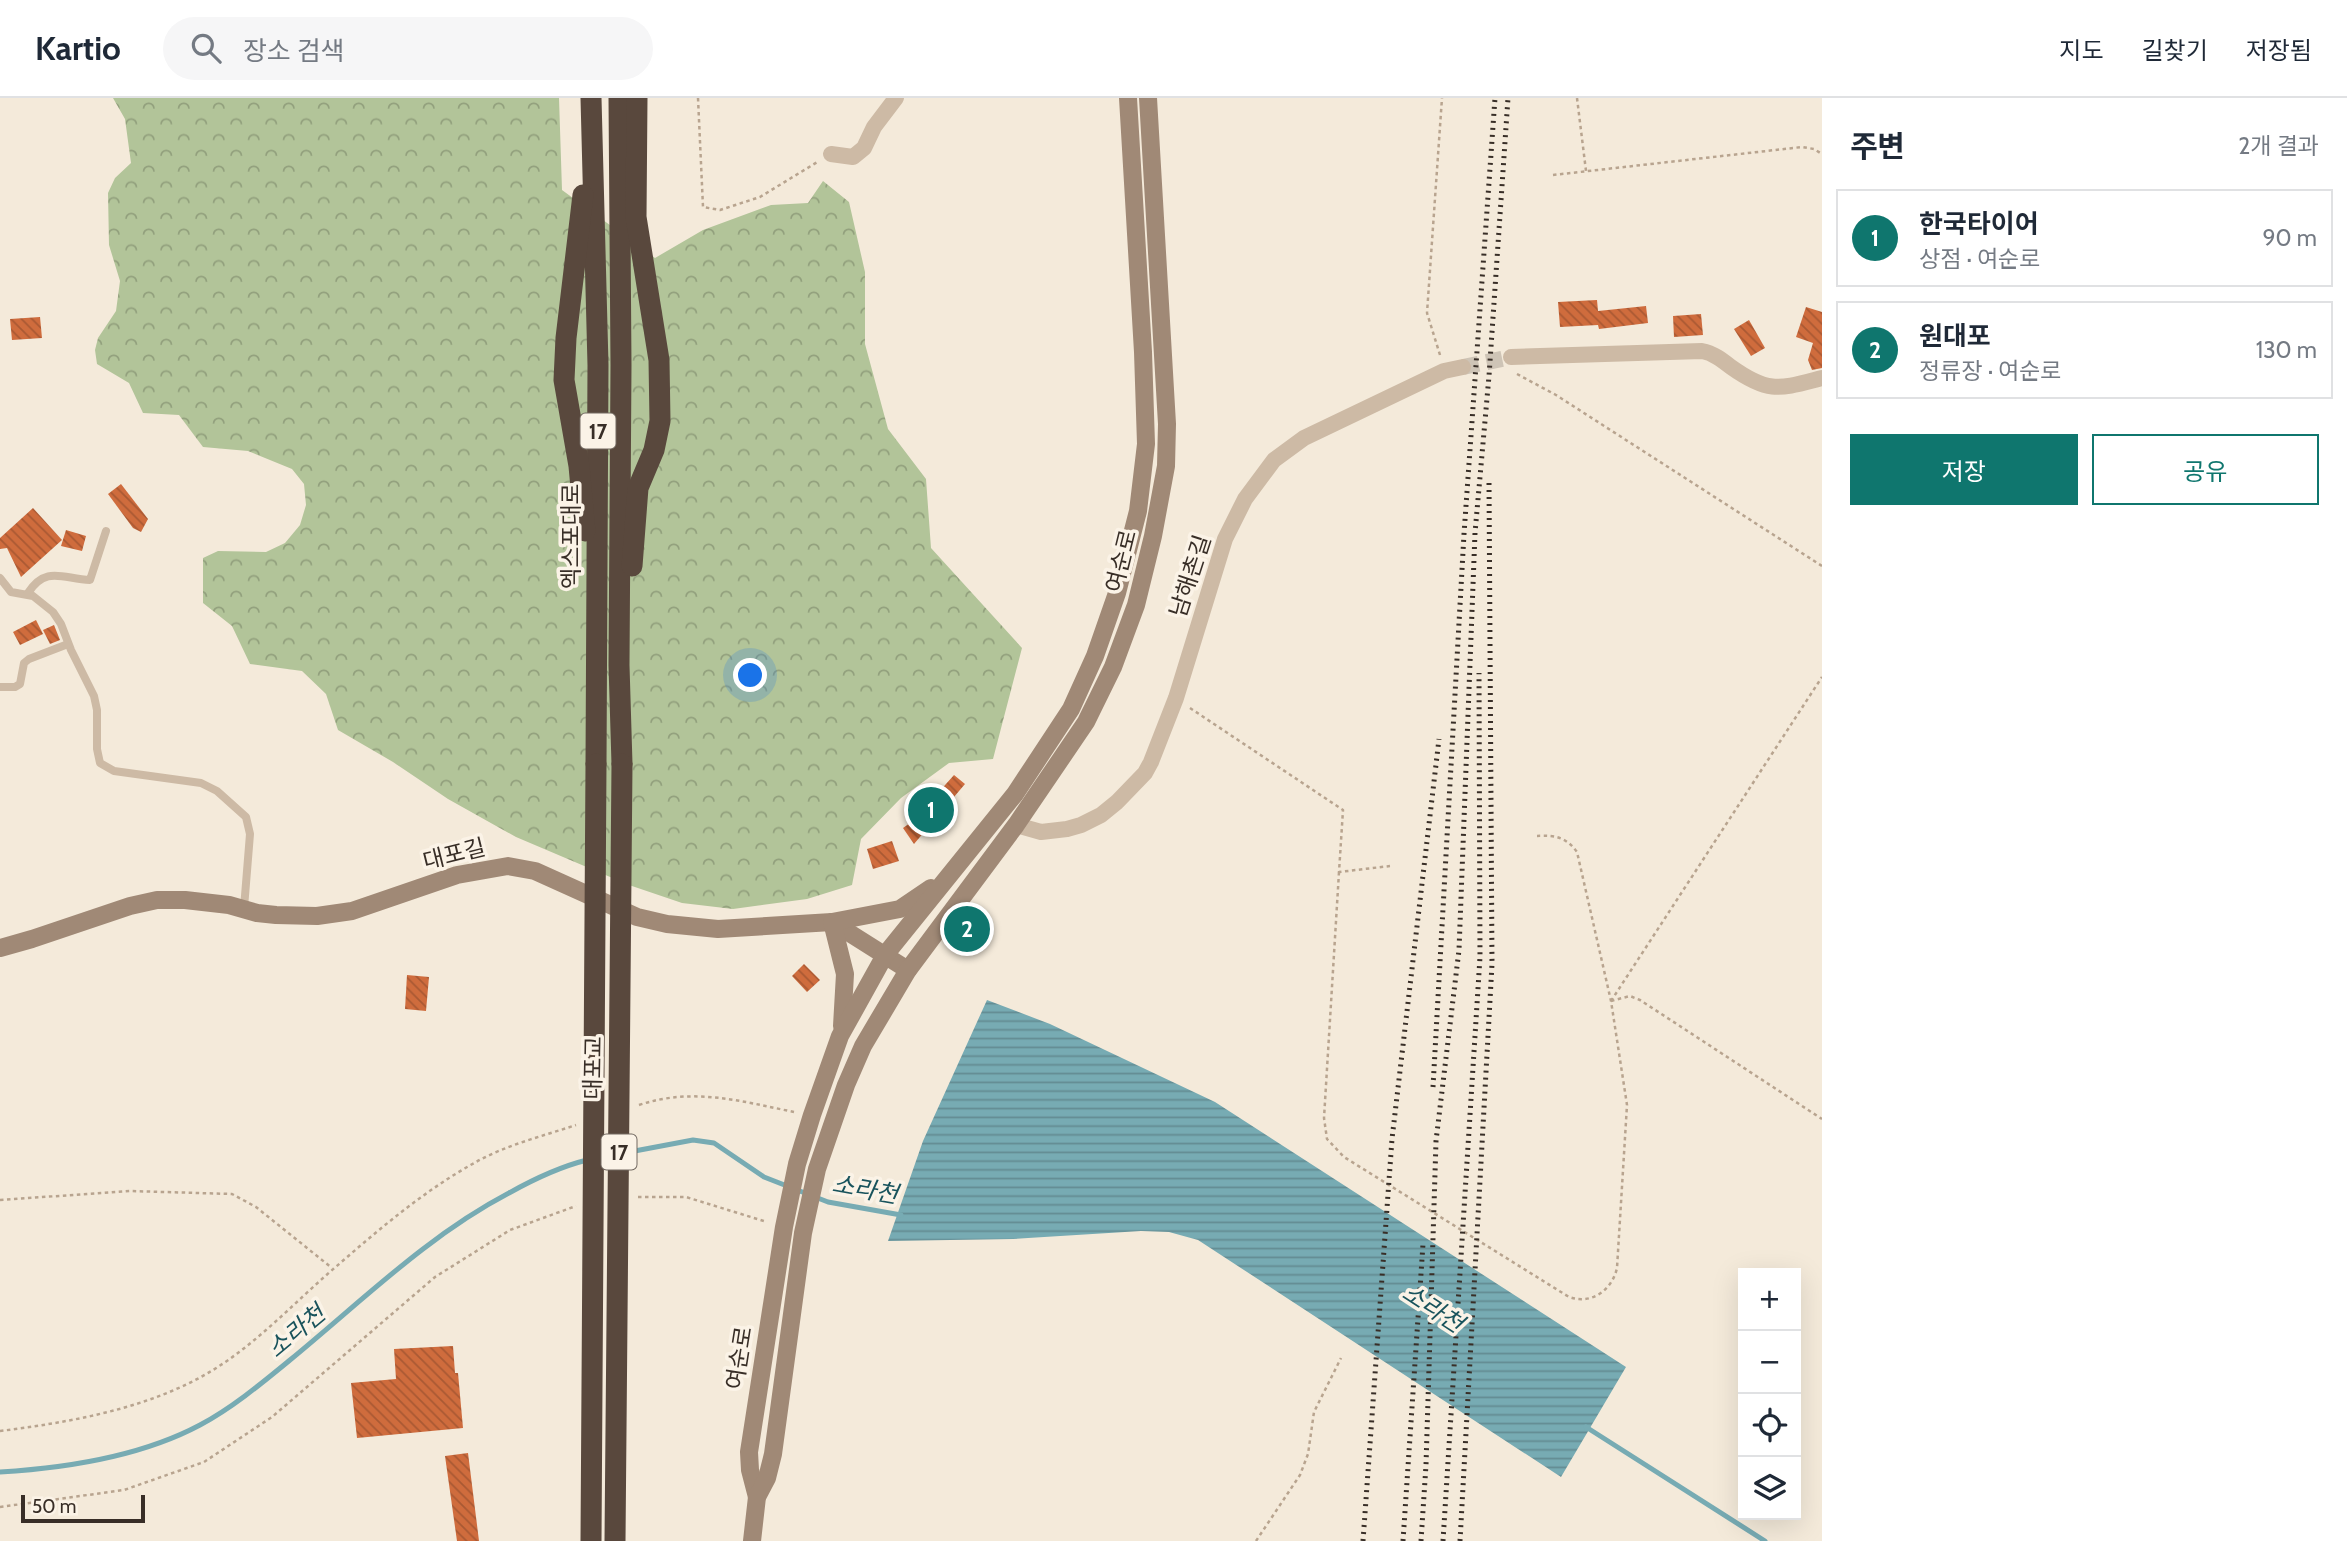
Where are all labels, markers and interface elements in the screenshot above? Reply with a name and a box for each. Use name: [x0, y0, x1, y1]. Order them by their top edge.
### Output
search box: [163, 17, 653, 80]
text: Kartio: [35, 28, 121, 68]
icon: search: [187, 29, 225, 67]
text: 장소 검색: [243, 35, 344, 67]
text: 지도: [2059, 36, 2104, 65]
text: 길찾기: [2142, 36, 2208, 65]
text: 저장됨: [2246, 36, 2312, 65]
text: 주변: [1850, 128, 1905, 165]
text: 2개 결과: [2238, 132, 2319, 160]
text: 한국타이어: [1919, 208, 2039, 240]
text: 1: [1871, 224, 1879, 252]
text: 90 m: [2263, 224, 2317, 252]
text: 상점 · 여순로: [1919, 245, 2041, 273]
text: 원대포: [1919, 320, 1991, 352]
text: 2: [1869, 336, 1881, 364]
text: 130 m: [2256, 336, 2317, 364]
text: 정류장 · 여순로: [1919, 357, 2062, 385]
road number: 17: [580, 414, 616, 448]
button: 저장: [1850, 434, 2078, 505]
button: 공유: [2092, 434, 2319, 505]
street label: 엑스포대로: [557, 483, 585, 589]
street label: 여순로: [1100, 527, 1142, 595]
street label: 남해촌길: [1164, 531, 1216, 621]
your location: [733, 658, 767, 692]
pin: 1: [908, 784, 954, 836]
street label: 대포길: [420, 833, 488, 875]
pin: 2: [944, 903, 990, 955]
street label: 대포교: [578, 1036, 608, 1100]
road number: 17: [602, 1134, 636, 1170]
water label: 소라천: [830, 1169, 903, 1210]
map controls: [1738, 1268, 1801, 1520]
button: +: [1738, 1268, 1801, 1331]
water label: 소라천: [1397, 1278, 1471, 1340]
water label: 소라천: [261, 1297, 333, 1363]
street label: 여순로: [720, 1324, 758, 1392]
button: −: [1738, 1331, 1801, 1394]
button: locate: [1738, 1394, 1801, 1457]
button: layers: [1738, 1457, 1801, 1520]
scale bar: [21, 1492, 145, 1524]
text: 50 m: [32, 1495, 76, 1518]

